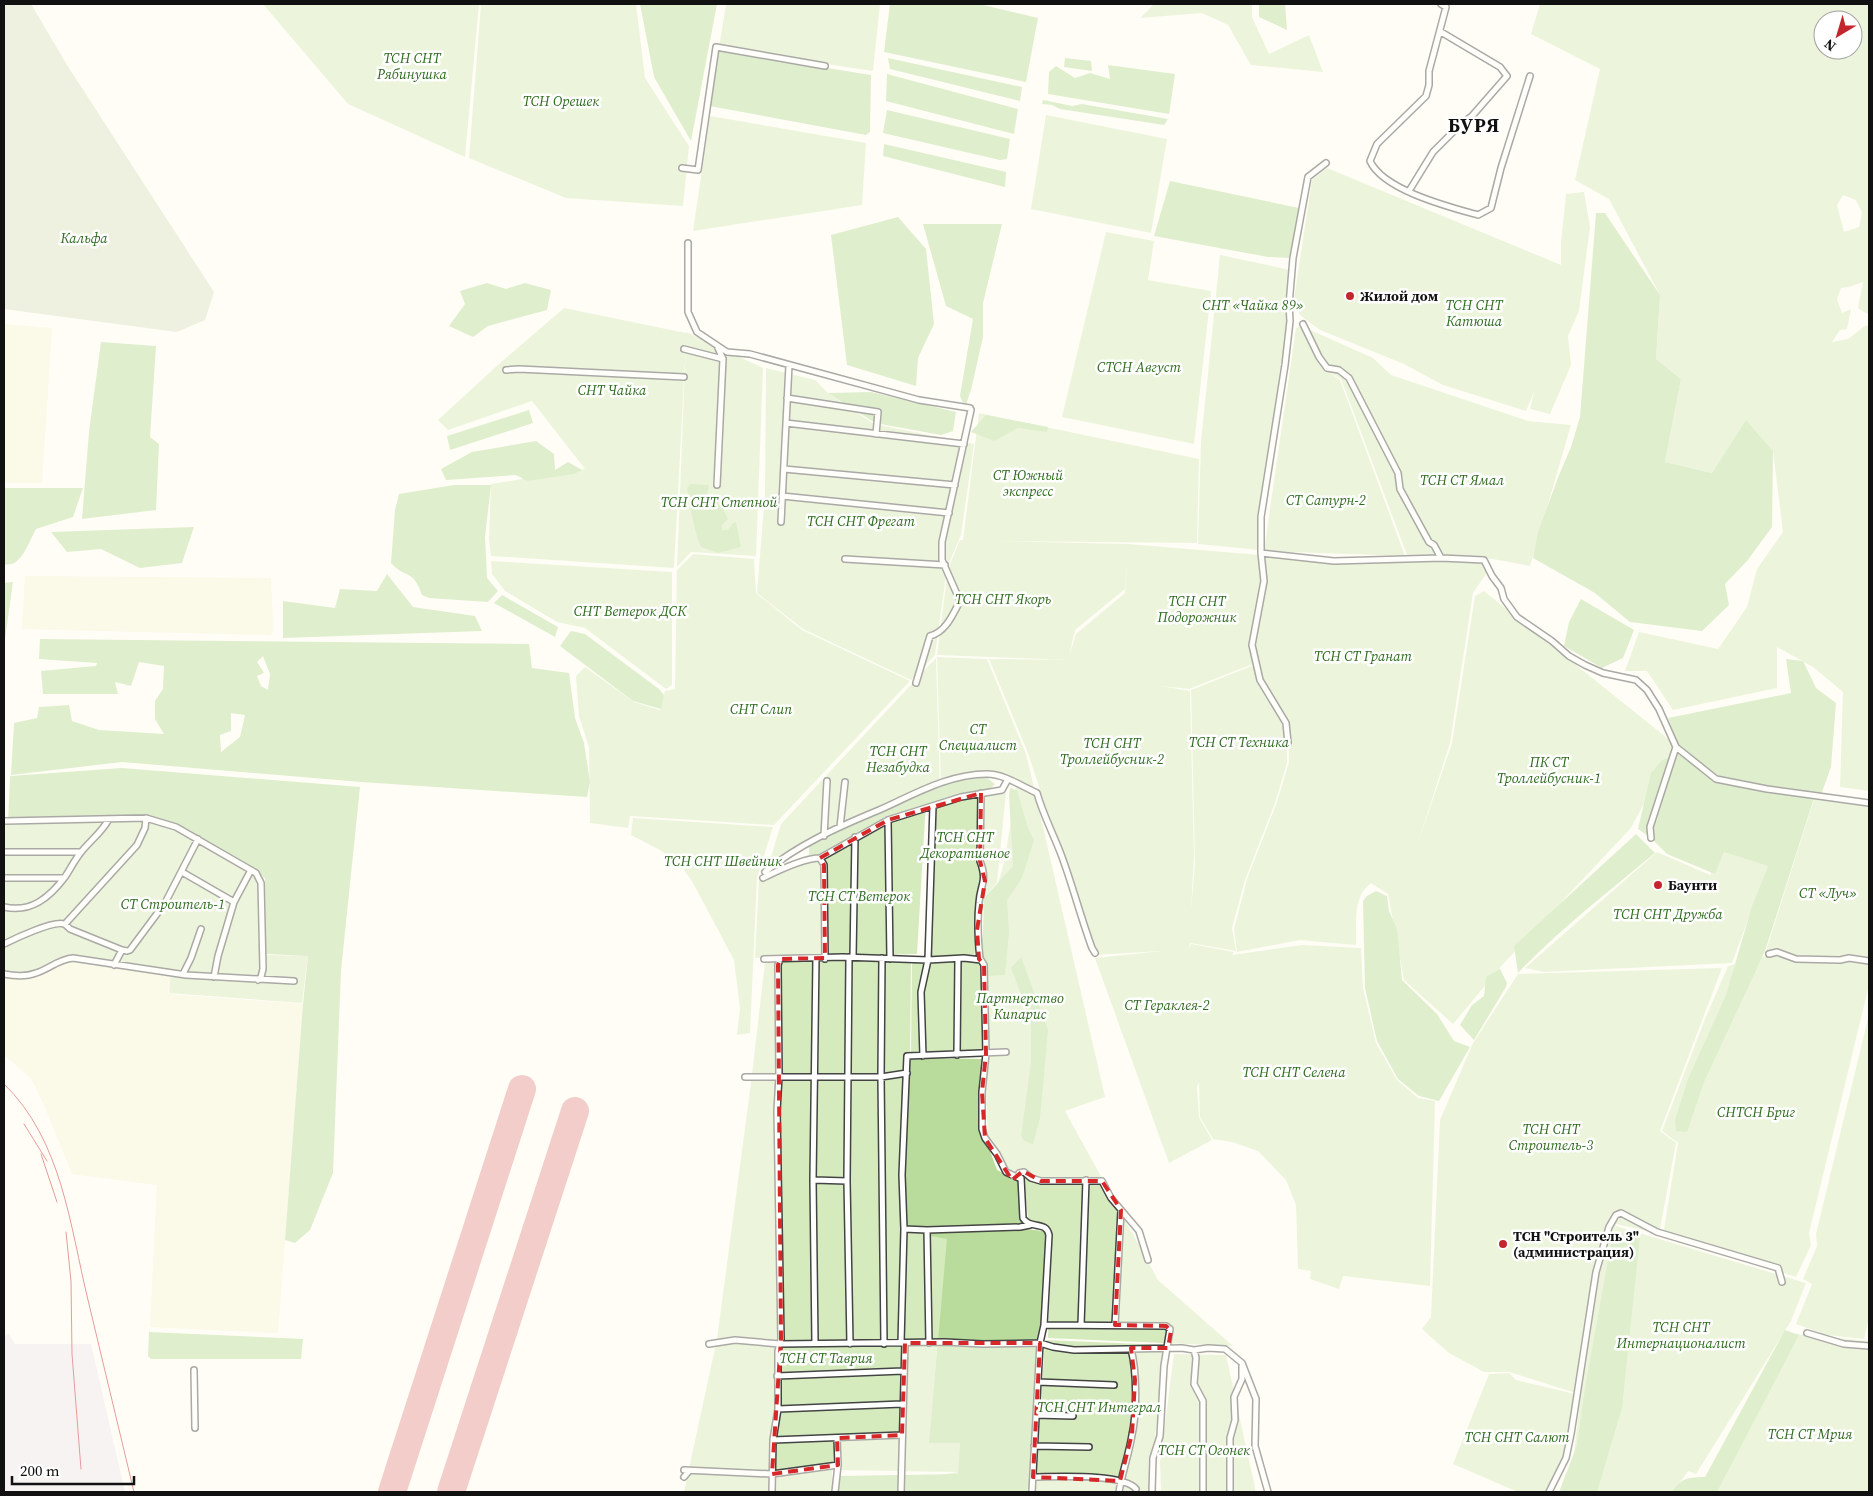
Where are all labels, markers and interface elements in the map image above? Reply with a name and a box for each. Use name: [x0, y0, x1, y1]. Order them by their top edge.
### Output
north arrow: [1813, 10, 1863, 60]
text: N: [1820, 34, 1840, 56]
park label: ТСН СНТ Рябинушка: [376, 48, 448, 84]
park label: ТСН Орешек: [523, 91, 599, 111]
district label: БУРЯ: [1448, 112, 1500, 138]
park label: Кальфа: [59, 228, 108, 248]
place label: Жилой дом: [1360, 286, 1438, 306]
marker: Жилой дом: [1344, 290, 1356, 302]
park label: СНТ «Чайка 89»: [1202, 295, 1304, 315]
park label: ТСН СНТ Катюша: [1445, 295, 1504, 331]
park label: СТСН Август: [1097, 357, 1181, 377]
park label: СНТ Чайка: [578, 380, 647, 400]
park label: СТ Южный экспресс: [993, 465, 1063, 501]
park label: ТСН СТ Ямал: [1420, 470, 1504, 490]
park label: СТ Сатурн-2: [1286, 490, 1366, 510]
park label: ТСН СНТ Степной: [661, 492, 777, 512]
park label: ТСН СНТ Фрегат: [807, 511, 915, 531]
park label: ТСН СНТ Якорь: [955, 589, 1052, 609]
park label: ТСН СНТ Подорожник: [1157, 591, 1236, 627]
park label: СНТ Ветерок ДСК: [574, 601, 687, 621]
park label: ТСН СТ Гранат: [1314, 646, 1413, 666]
park label: СНТ Слип: [730, 699, 792, 719]
park label: СТ Специалист: [939, 719, 1018, 755]
park label: ТСН СТ Техника: [1189, 732, 1290, 752]
park label: ТСН СНТ Троллейбусник-2: [1060, 733, 1164, 769]
park label: ТСН СНТ Незабудка: [865, 741, 930, 777]
park label: ПК СТ Троллейбусник-1: [1497, 752, 1601, 788]
park label: ТСН СНТ Декоративное: [919, 827, 1010, 863]
park label: ТСН СНТ Швейник: [664, 851, 782, 871]
place label: Баунти: [1668, 875, 1717, 895]
marker: Баунти: [1652, 879, 1664, 891]
park label: СТ «Луч»: [1799, 883, 1857, 903]
park label: ТСН СТ Ветерок: [808, 886, 910, 906]
park label: СТ Строитель-1: [121, 894, 225, 914]
park label: ТСН СНТ Дружба: [1613, 904, 1723, 924]
park label: Партнерство Кипарис: [975, 988, 1064, 1024]
park label: СТ Гераклея-2: [1124, 995, 1210, 1015]
park label: ТСН СНТ Селена: [1243, 1062, 1346, 1082]
park label: СНТСН Бриг: [1717, 1102, 1796, 1122]
park label: ТСН СНТ Строитель-3: [1509, 1119, 1593, 1155]
place label: ТСН "Строитель 3" (администрация): [1513, 1226, 1639, 1262]
marker: ТСН "Строитель 3" (администрация): [1497, 1238, 1509, 1250]
park label: ТСН СНТ Интернационалист: [1615, 1317, 1746, 1353]
park label: ТСН СТ Таврия: [779, 1348, 873, 1368]
park label: ТСН СНТ Интеграл: [1037, 1397, 1161, 1417]
park label: ТСН СТ Мрия: [1768, 1424, 1852, 1444]
park label: ТСН СНТ Салют: [1464, 1427, 1570, 1447]
park label: ТСН СТ Огонек: [1158, 1440, 1250, 1460]
scale bar: [12, 1454, 135, 1486]
text: 200 m: [20, 1460, 60, 1481]

